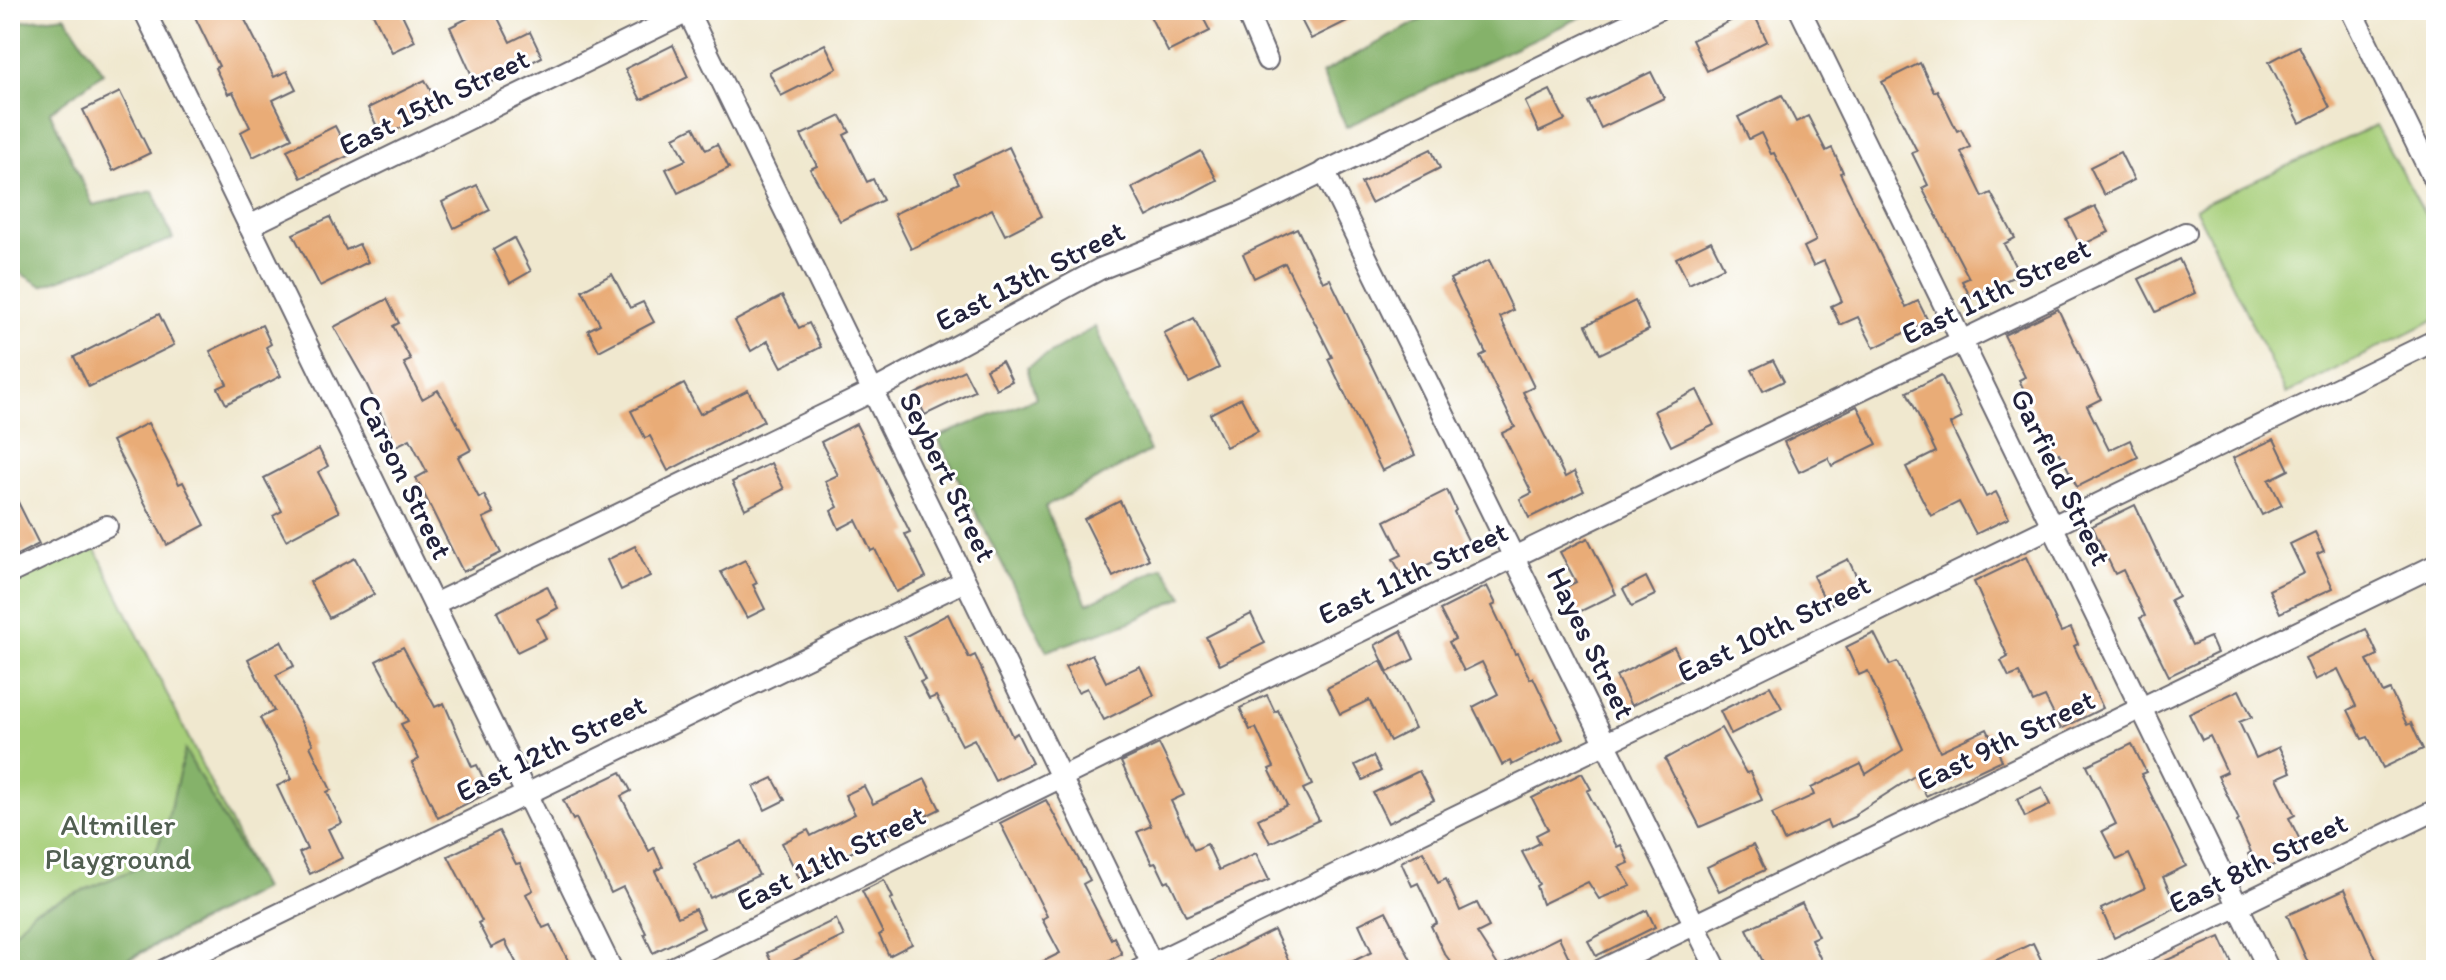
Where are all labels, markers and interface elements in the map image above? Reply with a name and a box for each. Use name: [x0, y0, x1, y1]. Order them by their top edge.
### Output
street label: East 15th Street: [333, 40, 535, 164]
street label: East 13th Street: [929, 212, 1131, 339]
street label: East 11th Street: [1895, 229, 2096, 352]
street label: Garfield Street: [2003, 382, 2120, 571]
street label: Seybert Street: [891, 386, 1006, 568]
street label: Carson Street: [350, 388, 461, 565]
street label: East 11th Street: [1312, 512, 1514, 633]
street label: Hayes Street: [1539, 561, 1644, 725]
street label: East 10th Street: [1671, 565, 1876, 690]
street label: East 9th Street: [1911, 681, 2101, 799]
street label: East 12th Street: [450, 686, 652, 810]
street label: East 11th Street: [730, 796, 931, 919]
street label: East 8th Street: [2163, 803, 2353, 922]
park label: Altmiller Playground: [45, 806, 191, 877]

